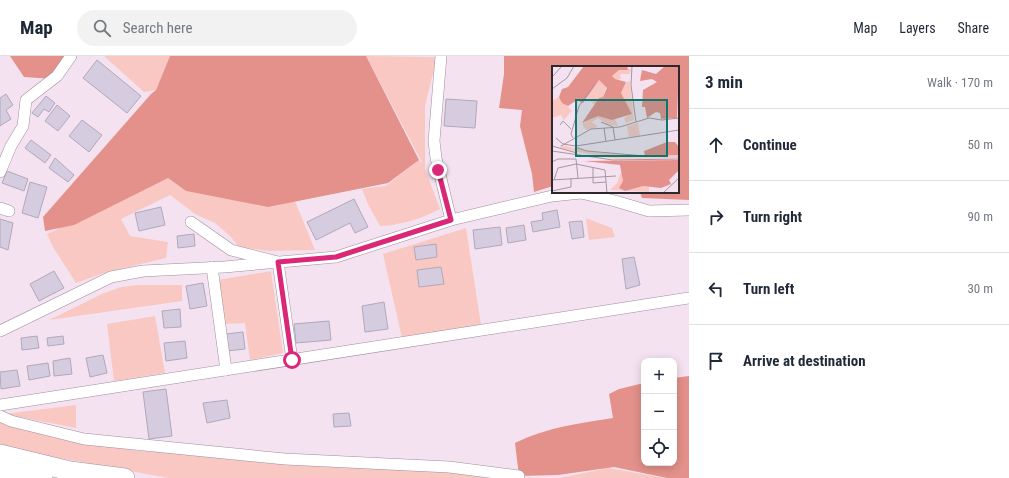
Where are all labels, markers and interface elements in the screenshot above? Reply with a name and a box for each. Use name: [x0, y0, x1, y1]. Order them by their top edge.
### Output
search box: [77, 10, 357, 46]
text: Map: [20, 16, 53, 39]
icon: search: [91, 17, 113, 39]
text: Search here: [123, 19, 193, 37]
text: Map: [853, 20, 877, 36]
text: Layers: [899, 20, 936, 36]
text: Share: [958, 20, 989, 36]
inset map: [552, 66, 679, 193]
text: 3 min: [705, 72, 743, 92]
text: Walk · 170 m: [927, 75, 993, 90]
icon: ahead: [705, 134, 727, 156]
text: Continue: [743, 136, 797, 154]
text: 50 m: [967, 137, 993, 152]
route end: [429, 161, 447, 179]
icon: right: [705, 206, 727, 228]
text: Turn right: [743, 208, 802, 226]
text: 90 m: [967, 209, 993, 224]
icon: left: [705, 278, 727, 300]
text: Turn left: [743, 280, 794, 298]
text: 30 m: [967, 281, 993, 296]
icon: arrive: [705, 350, 727, 372]
route start: [283, 351, 301, 369]
text: Arrive at destination: [743, 352, 866, 370]
map controls: [641, 358, 677, 466]
button: +: [641, 358, 677, 394]
button: −: [641, 394, 677, 430]
button: locate: [641, 430, 677, 466]

